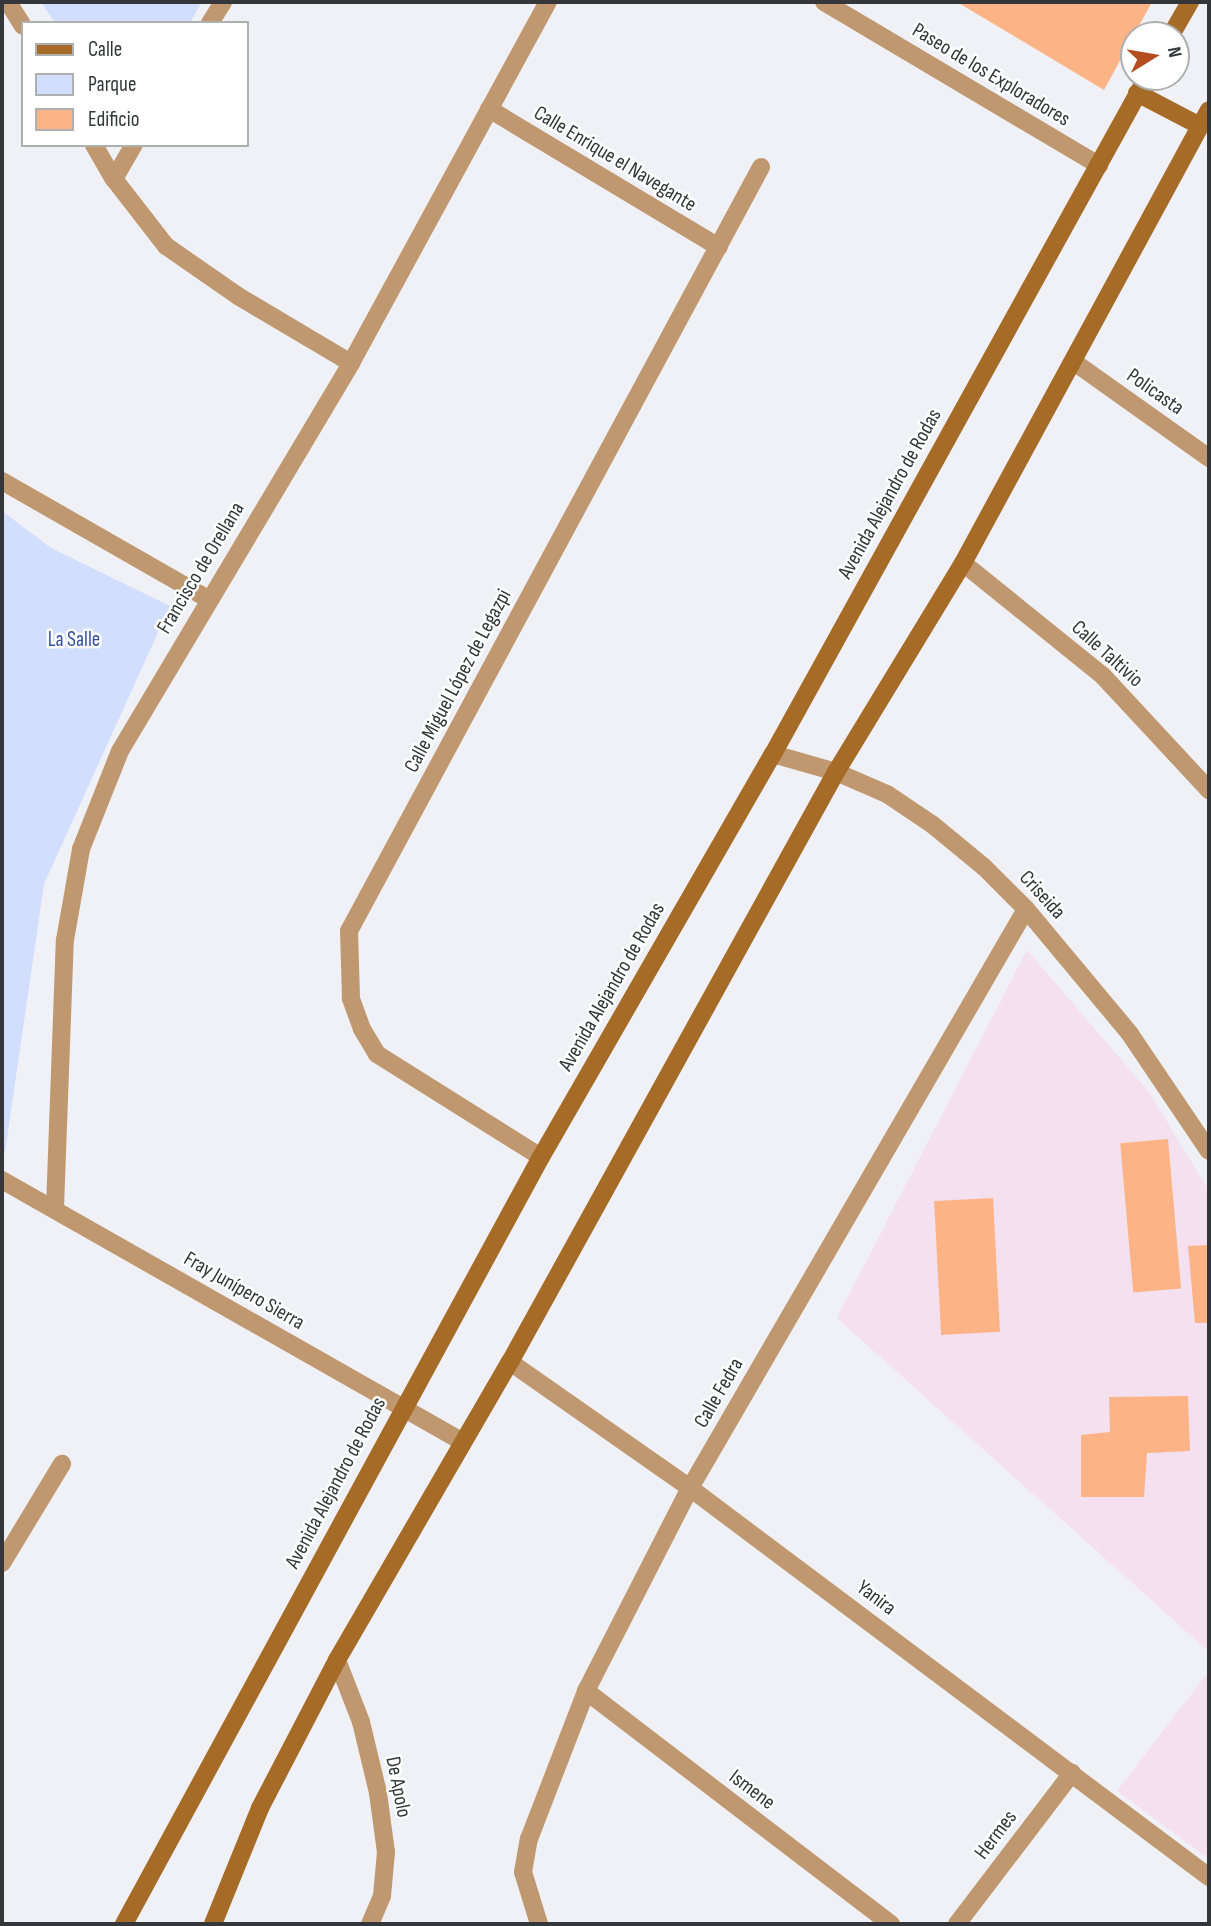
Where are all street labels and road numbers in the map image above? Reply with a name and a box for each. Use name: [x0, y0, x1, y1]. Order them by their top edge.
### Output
street label: Paseo de los Exploradores: [908, 18, 1074, 132]
street label: Calle Enrique el Navegante: [529, 101, 701, 217]
street label: Policasta: [1122, 363, 1188, 421]
street label: Avenida Alejandro de Rodas: [833, 405, 947, 583]
street label: Francisco de Orellana: [152, 498, 250, 638]
street label: Calle Miguel López de Legazpi: [399, 585, 517, 777]
street label: Calle Taltivio: [1066, 615, 1148, 693]
street label: Criseida: [1014, 865, 1070, 925]
street label: Avenida Alejandro de Rodas: [554, 898, 670, 1076]
street label: Fray Junípero Sierra: [179, 1246, 309, 1336]
street label: Calle Fedra: [689, 1354, 749, 1432]
street label: Avenida Alejandro de Rodas: [280, 1393, 392, 1573]
street label: Yanira: [851, 1575, 901, 1621]
street label: De Apolo: [380, 1754, 416, 1820]
street label: Ismene: [724, 1765, 780, 1815]
street label: Hermes: [970, 1806, 1022, 1864]

